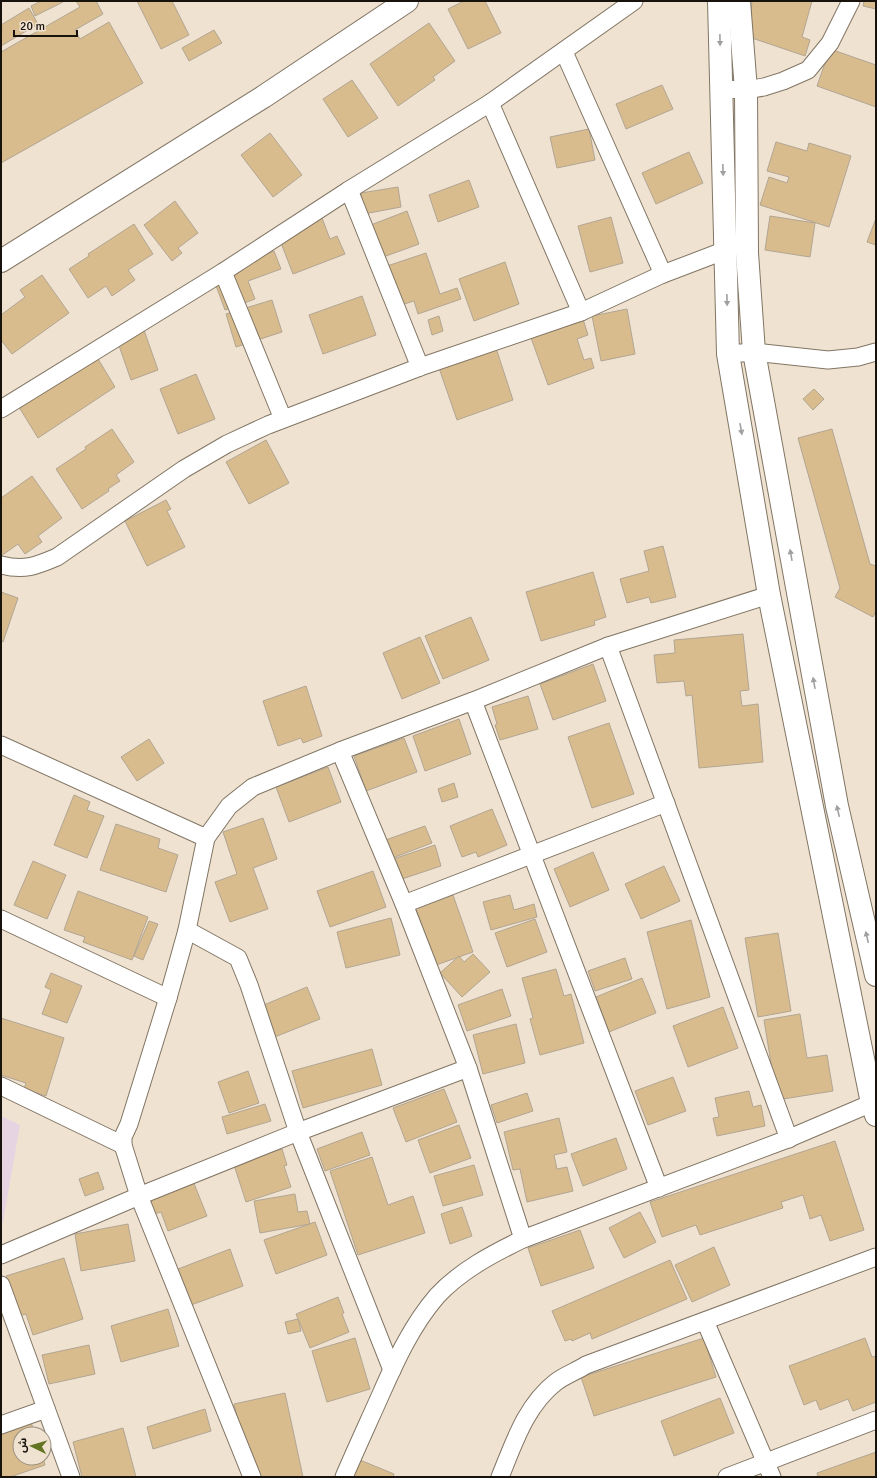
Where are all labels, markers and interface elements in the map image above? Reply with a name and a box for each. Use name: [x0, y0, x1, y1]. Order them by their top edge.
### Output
scale bar: [14, 12, 77, 38]
text: 20 m: [20, 19, 45, 34]
one-way arrow: [717, 34, 723, 47]
one-way arrow: [720, 164, 727, 176]
one-way arrow: [724, 294, 730, 307]
one-way arrow: [738, 423, 744, 435]
one-way arrow: [787, 549, 793, 561]
one-way arrow: [811, 677, 817, 689]
one-way arrow: [835, 804, 841, 817]
one-way arrow: [864, 931, 870, 943]
north arrow: [12, 1426, 52, 1466]
text: ش: [15, 1437, 30, 1453]

